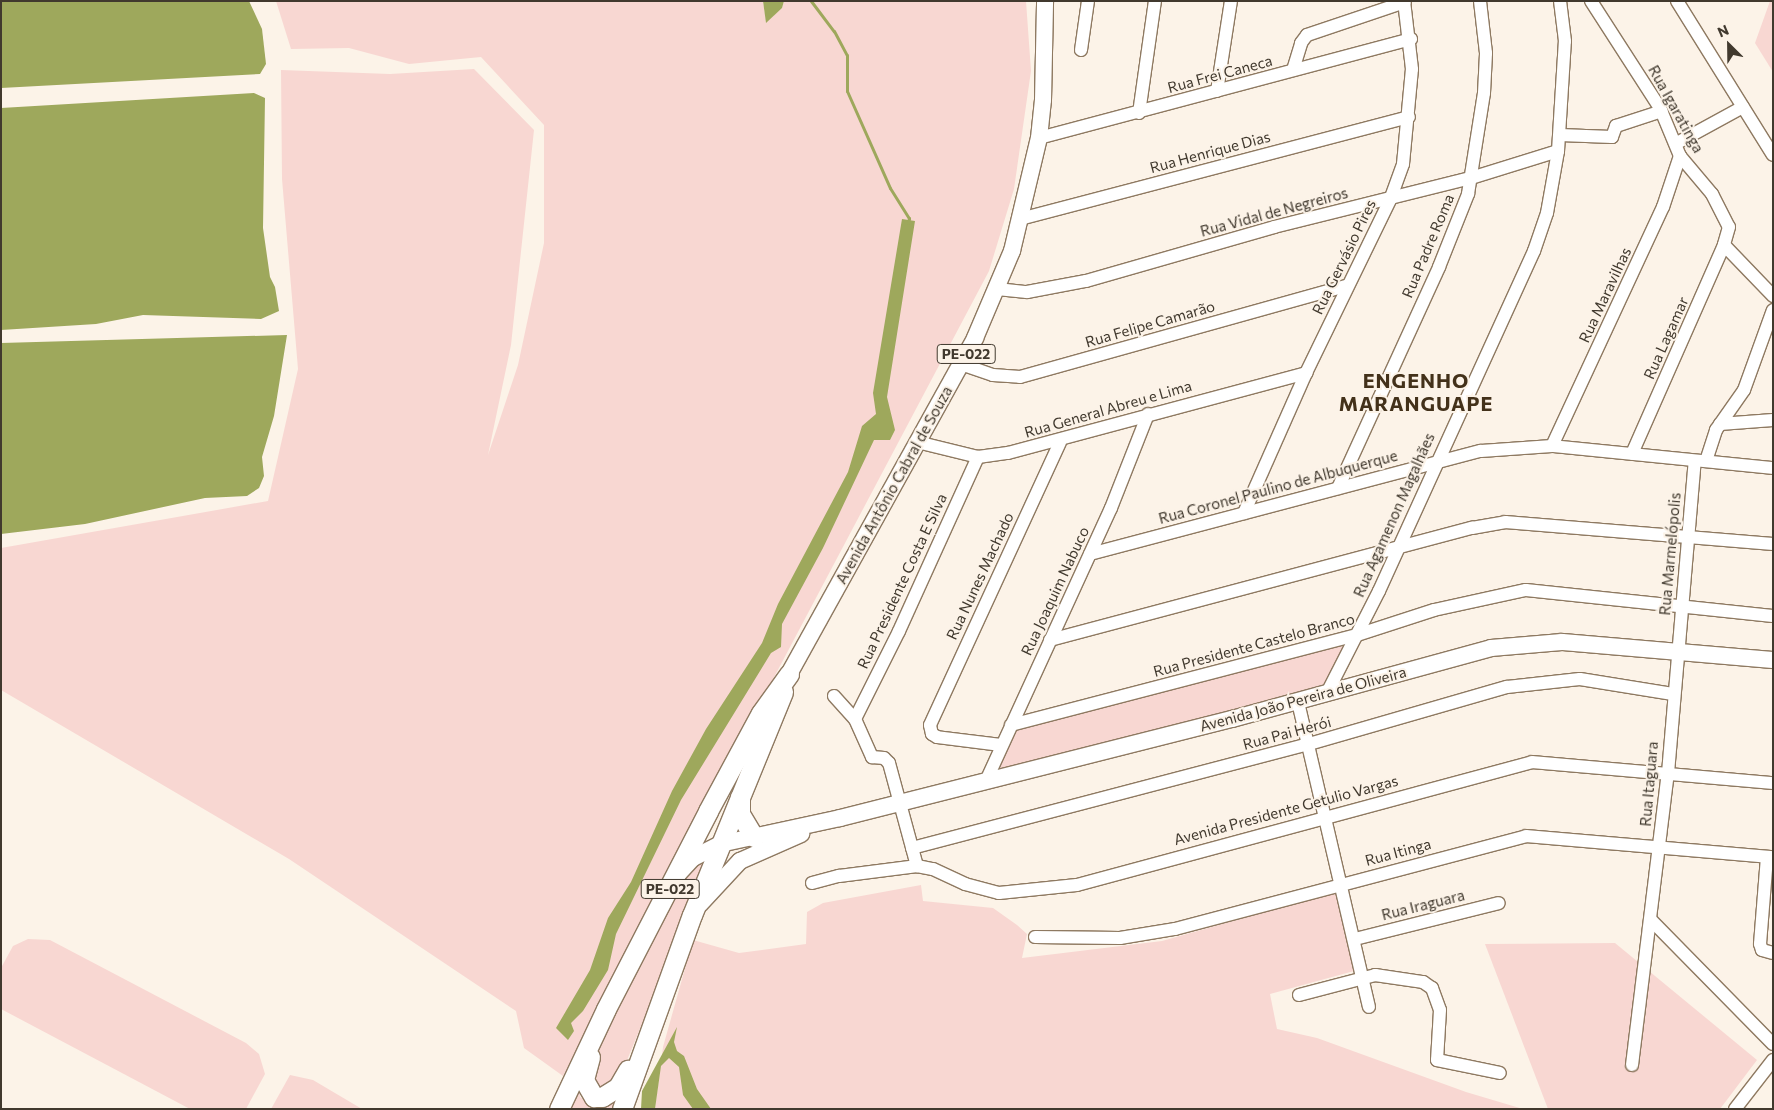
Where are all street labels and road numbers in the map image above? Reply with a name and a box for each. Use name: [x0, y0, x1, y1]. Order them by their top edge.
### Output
street label: Rua Frei Caneca: [1166, 51, 1274, 97]
street label: Rua Igaratinga: [1645, 62, 1707, 156]
street label: Rua Henrique Dias: [1148, 127, 1272, 177]
street label: Rua Vidal de Negreiros: [1198, 184, 1350, 240]
street label: Rua Padre Roma: [1398, 191, 1458, 301]
street label: Rua Gervásio Pires: [1308, 197, 1380, 317]
street label: Rua Maravilhas: [1575, 244, 1635, 346]
street label: Rua Lagamar: [1640, 294, 1692, 382]
street label: Rua Felipe Camarão: [1083, 297, 1217, 351]
road number: PE-022: [936, 342, 996, 366]
street label: Rua General Abreu e Lima: [1022, 376, 1194, 442]
street label: Avenida Antônio Cabral de Souza: [832, 383, 956, 587]
street label: Rua Agamenon Magalhães: [1350, 430, 1438, 600]
street label: Rua Coronel Paulino de Albuquerque: [1157, 446, 1399, 528]
street label: Rua Presidente Costa E Silva: [853, 491, 951, 671]
street label: Rua Marmelópolis: [1656, 492, 1684, 616]
street label: Rua Nunes Machado: [943, 509, 1017, 643]
street label: Rua Joaquim Nabuco: [1017, 524, 1093, 658]
street label: Rua Presidente Castelo Branco: [1151, 609, 1357, 681]
street label: Avenida João Pereira de Oliveira: [1198, 663, 1408, 735]
street label: Rua Pai Herói: [1241, 713, 1333, 753]
street label: Rua Itaguara: [1636, 741, 1662, 827]
street label: Avenida Presidente Getulio Vargas: [1172, 771, 1400, 849]
street label: Rua Itinga: [1363, 835, 1433, 869]
road number: PE-022: [640, 878, 700, 901]
street label: Rua Iraguara: [1380, 886, 1466, 924]

